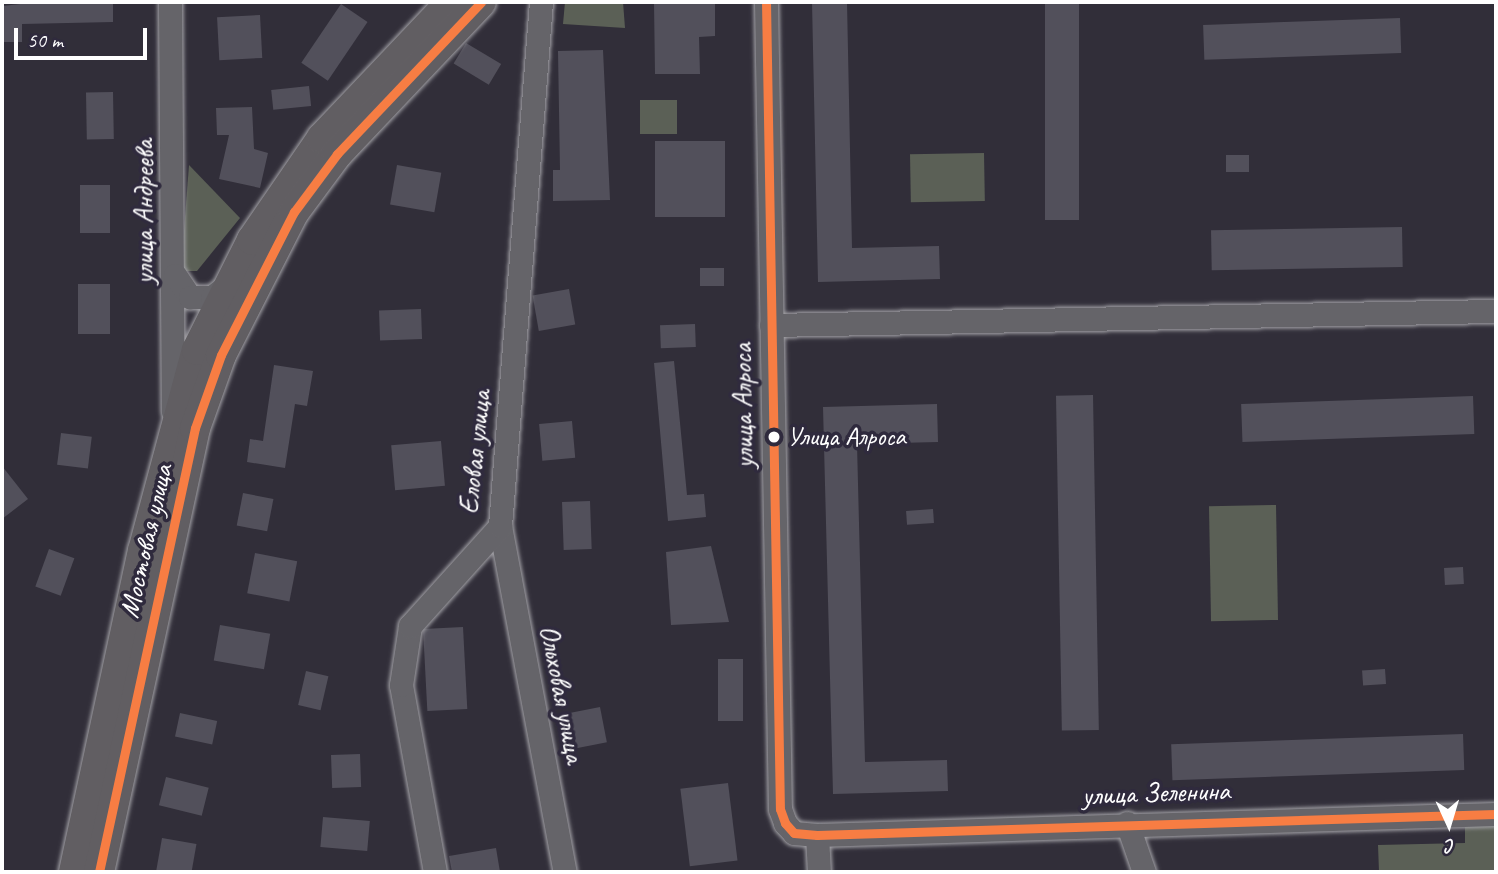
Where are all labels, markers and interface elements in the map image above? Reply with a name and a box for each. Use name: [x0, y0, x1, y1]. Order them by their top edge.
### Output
scale bar: [18, 14, 150, 58]
text: 50 m: [27, 27, 63, 53]
street label: улица Андреева: [127, 140, 161, 284]
street label: улица Алроса: [725, 342, 761, 470]
street label: Еловая улица: [452, 388, 498, 516]
place label: Улица Алроса: [787, 421, 906, 453]
marker: Улица Алроса: [767, 430, 781, 444]
street label: Мостовая улица: [112, 460, 180, 622]
street label: Ольховая улица: [532, 622, 592, 766]
street label: улица Зеленина: [1081, 774, 1231, 812]
north arrow: [1414, 790, 1484, 860]
text: С: [1445, 834, 1456, 858]

